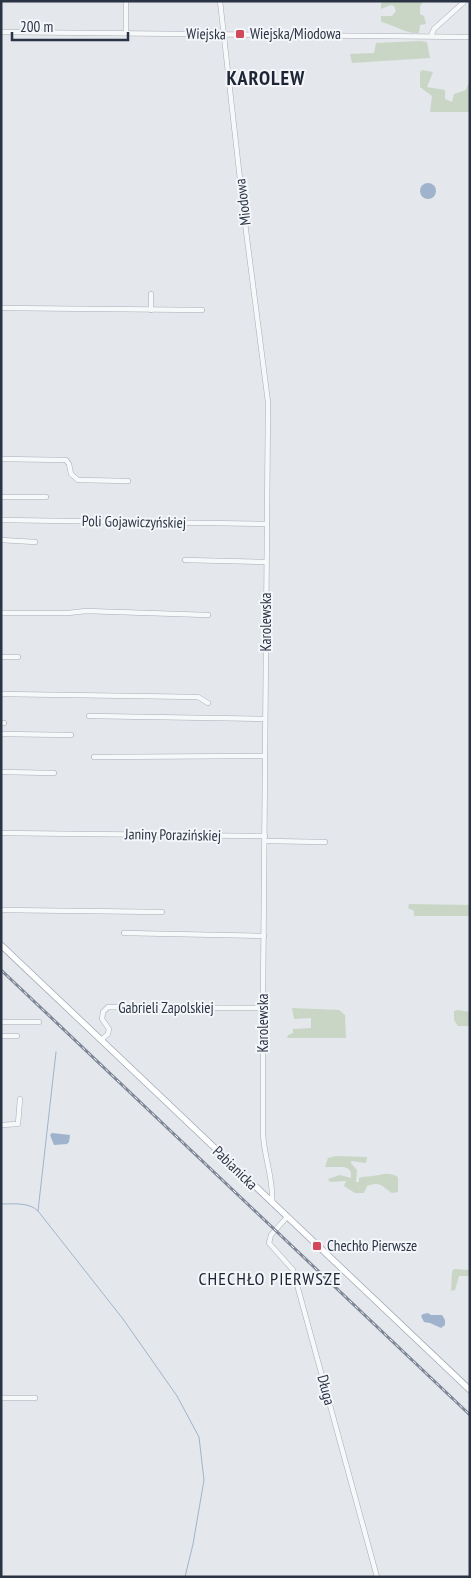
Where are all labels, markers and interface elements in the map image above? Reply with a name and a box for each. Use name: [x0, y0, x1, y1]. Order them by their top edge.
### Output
scale bar: [12, 10, 129, 42]
text: 200 m: [20, 17, 53, 36]
street label: Wiejska: [186, 24, 226, 43]
place label: Wiejska/Miodowa: [250, 24, 341, 43]
marker: Wiejska/Miodowa: [234, 28, 246, 40]
district label: KAROLEW: [227, 65, 305, 91]
street label: Miodowa: [230, 178, 255, 227]
street label: Poli Gojawiczyńskiej: [82, 511, 186, 532]
street label: Karolewska: [256, 593, 275, 651]
street label: Janiny Porazińskiej: [124, 824, 221, 845]
street label: Karolewska: [253, 994, 272, 1052]
street label: Gabrieli Zapolskiej: [118, 998, 214, 1017]
street label: Pabianicka: [209, 1142, 262, 1194]
place label: Chechło Pierwsze: [327, 1236, 417, 1255]
marker: Chechło Pierwsze: [311, 1240, 323, 1252]
district label: CHECHŁO PIERWSZE: [198, 1267, 342, 1290]
street label: Długa: [313, 1373, 340, 1407]

